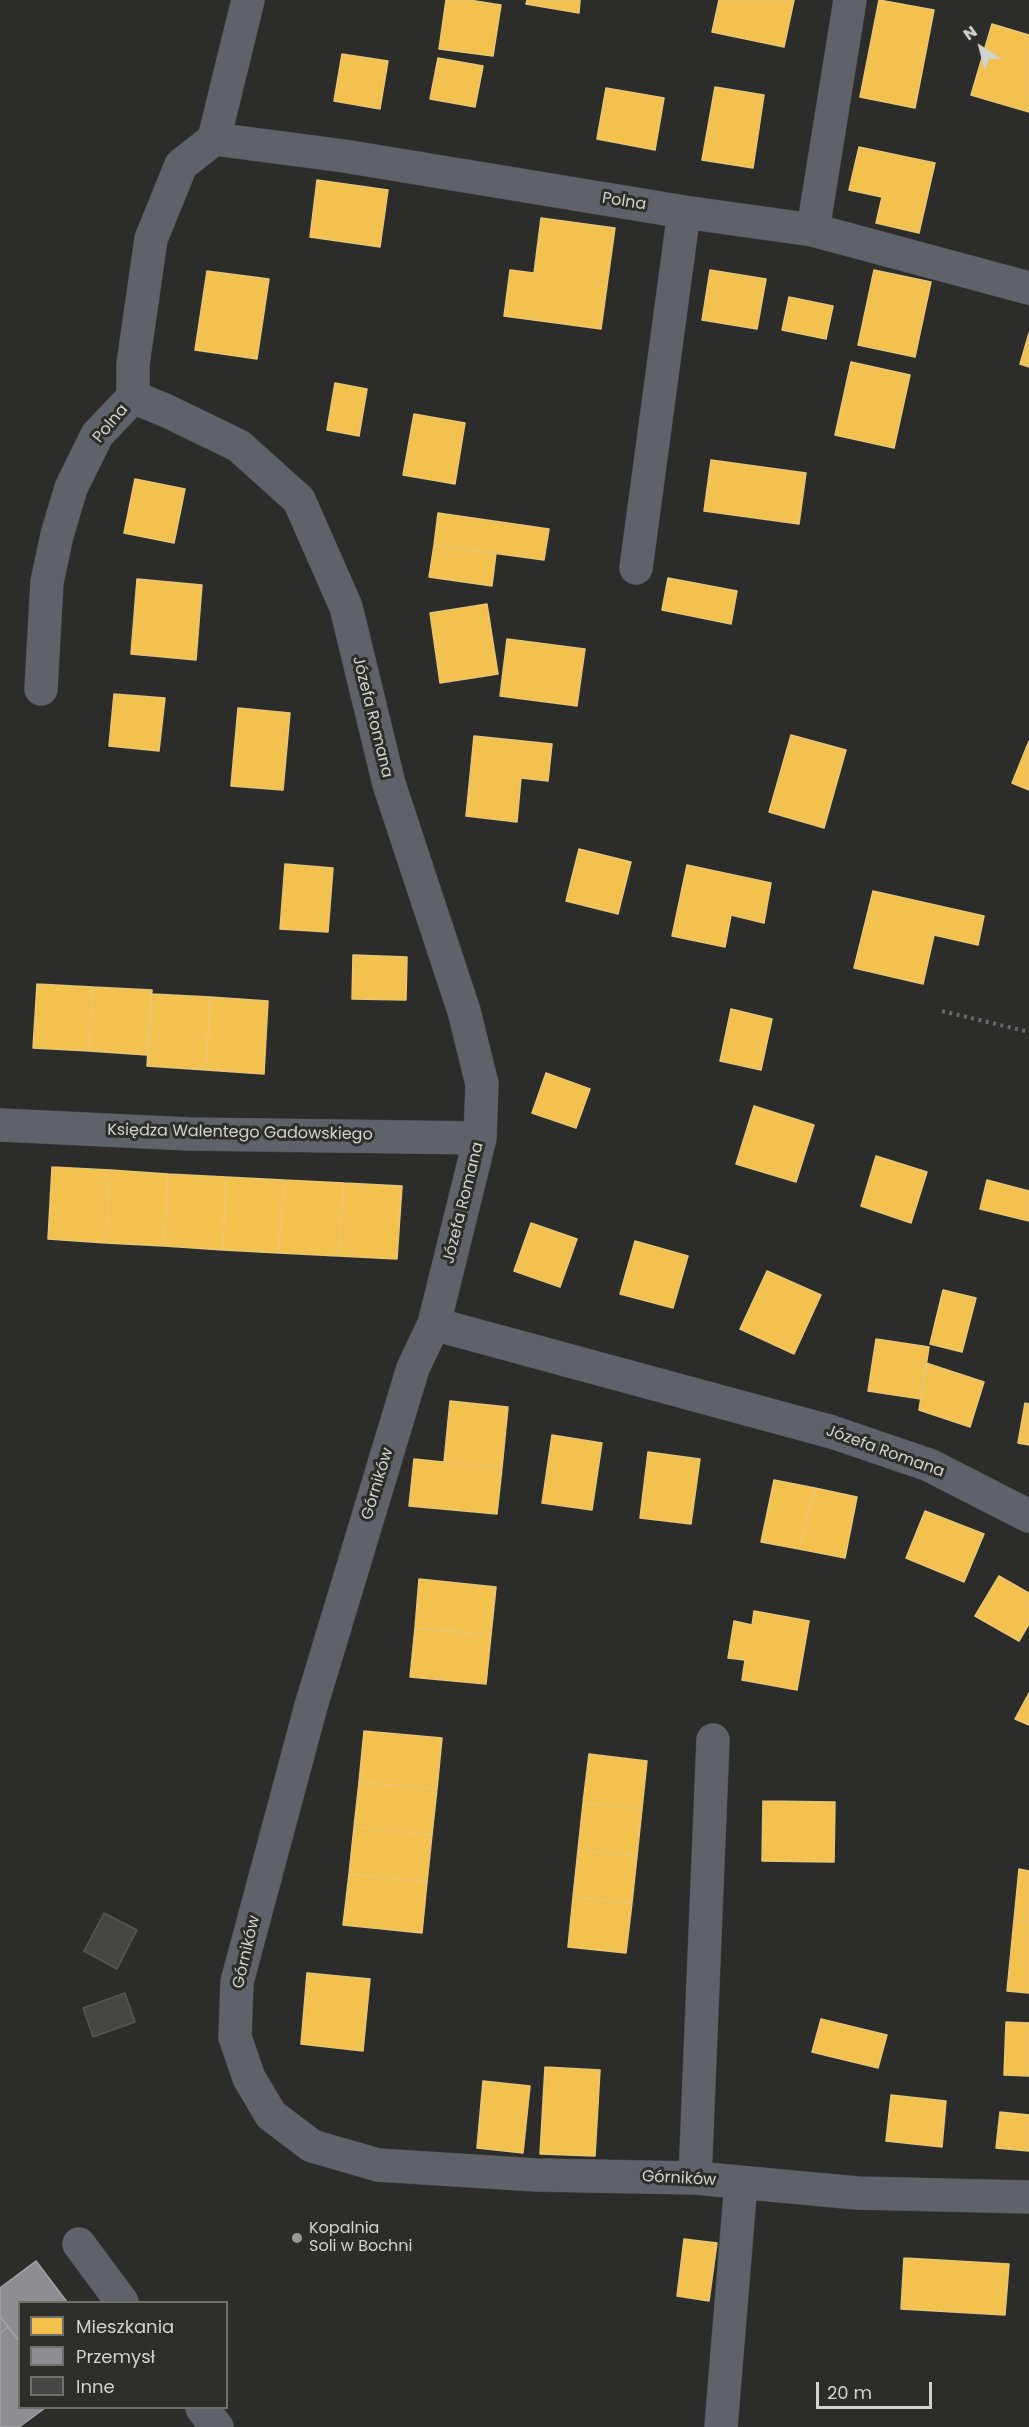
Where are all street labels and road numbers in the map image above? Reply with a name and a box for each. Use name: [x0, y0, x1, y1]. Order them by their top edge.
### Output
street label: Polna: [601, 189, 647, 215]
street label: Polna: [89, 401, 133, 447]
street label: Józefa Romana: [348, 654, 396, 780]
street label: Księdza Walentego Gadowskiego: [107, 1121, 373, 1145]
street label: Józefa Romana: [440, 1140, 488, 1266]
street label: Józefa Romana: [823, 1422, 947, 1482]
street label: Górników: [358, 1446, 398, 1522]
street label: Górników: [229, 1914, 265, 1990]
street label: Górników: [641, 2167, 717, 2191]

